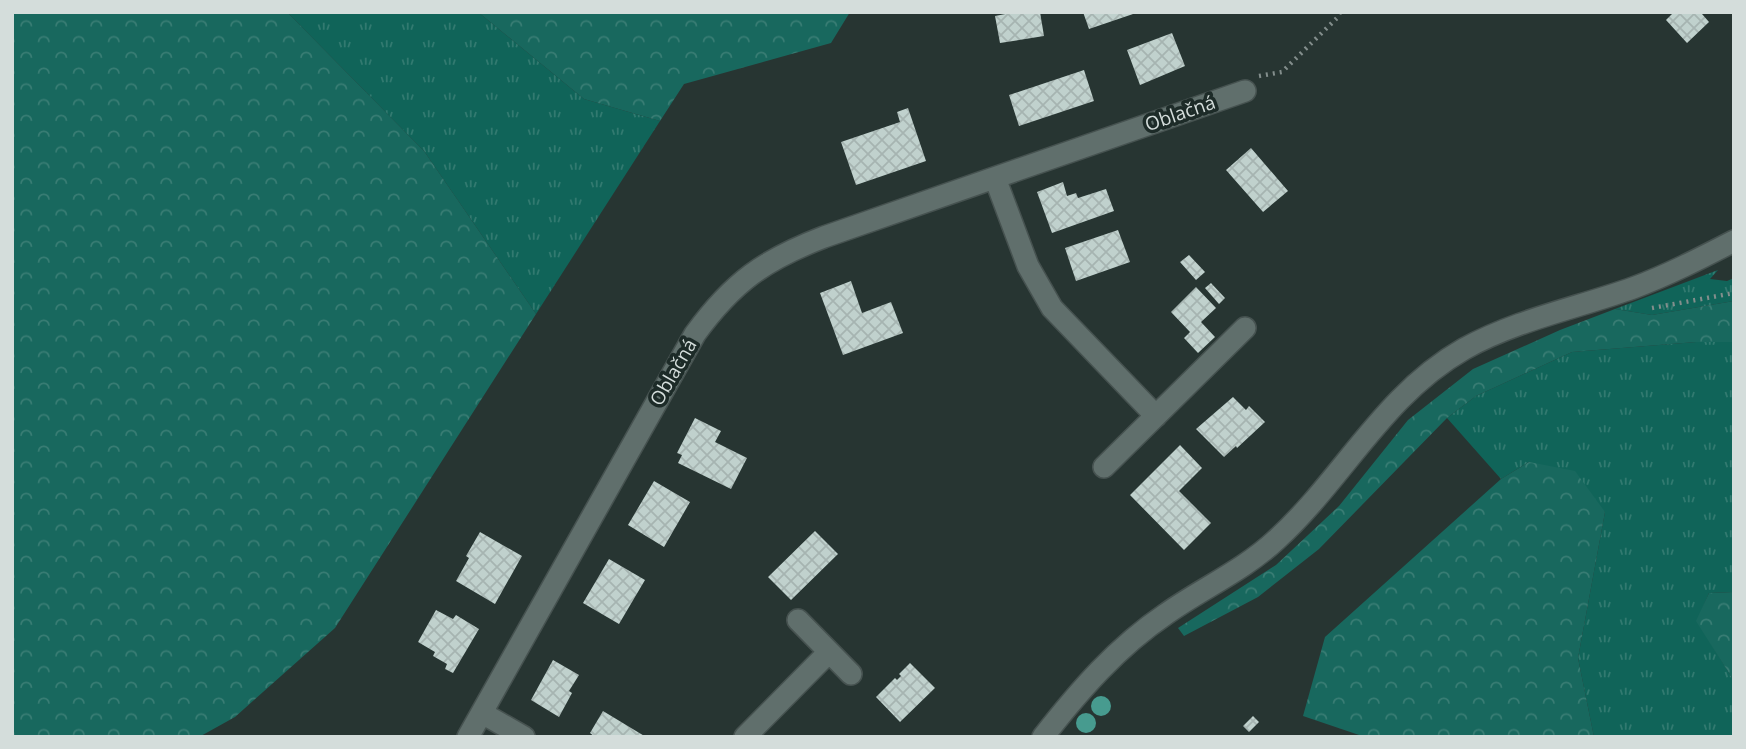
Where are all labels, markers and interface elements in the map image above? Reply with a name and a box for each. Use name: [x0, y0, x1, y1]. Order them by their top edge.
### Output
street label: Oblačná: [1141, 89, 1219, 137]
street label: Oblačná: [643, 334, 703, 410]

